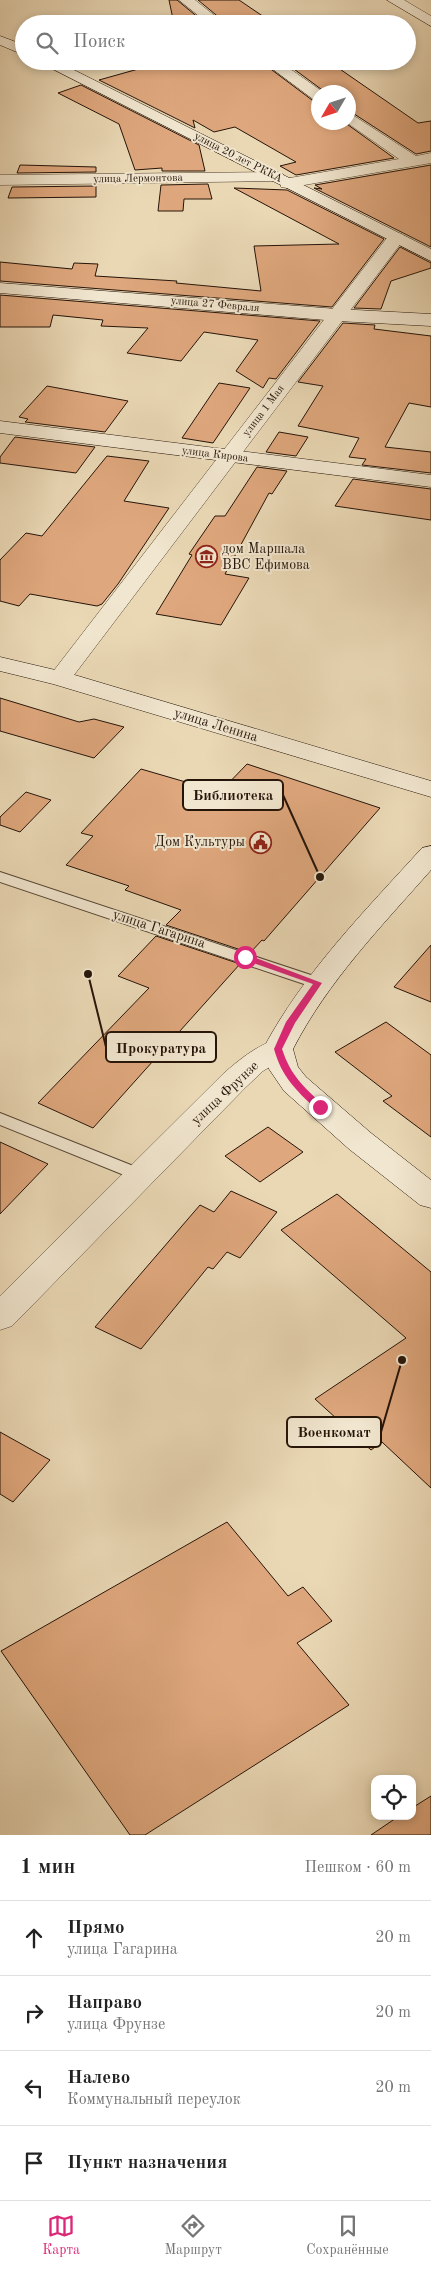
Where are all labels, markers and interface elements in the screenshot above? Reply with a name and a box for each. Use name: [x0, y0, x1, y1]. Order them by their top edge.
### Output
search box: [15, 15, 416, 70]
icon: search: [33, 29, 61, 57]
text: Поиск: [73, 33, 125, 52]
north arrow: [311, 85, 356, 130]
street label: улица 20 лет РККА: [192, 131, 284, 185]
street label: улица Лермонтова: [93, 173, 184, 185]
street label: улица 27 Февраля: [170, 296, 260, 314]
street label: улица 1 Мая: [241, 383, 287, 439]
street label: улица Кирова: [181, 445, 249, 465]
place label: дом Маршала ВВС Ефимова: [222, 542, 310, 573]
museum icon: дом Маршала ВВС Ефимова: [194, 545, 218, 569]
street label: улица Ленина: [172, 706, 260, 744]
callout: Библиотека: [183, 780, 283, 810]
text: Библиотека: [193, 789, 274, 804]
public building icon: Дом Культуры: [249, 830, 273, 854]
place label: Дом Культуры: [155, 835, 245, 849]
street label: улица Гагарина: [111, 907, 207, 951]
route start: [234, 946, 257, 969]
callout: Прокуратура: [106, 1032, 216, 1062]
text: Прокуратура: [116, 1042, 207, 1057]
street label: улица Фрунзе: [189, 1059, 261, 1127]
route end: [309, 1096, 332, 1119]
callout: Военкомат: [287, 1417, 381, 1447]
text: Военкомат: [297, 1426, 371, 1441]
map controls: [371, 1775, 416, 1820]
button: locate: [371, 1775, 416, 1820]
text: 1 мин: [20, 1857, 75, 1878]
text: Пешком · 60 m: [304, 1860, 411, 1876]
text: Прямо: [67, 1919, 125, 1938]
icon: ahead: [20, 1924, 48, 1952]
text: 20 m: [375, 1930, 411, 1946]
text: улица Гагарина: [67, 1942, 178, 1958]
text: Направо: [67, 1994, 142, 2013]
icon: right: [20, 1999, 48, 2027]
text: 20 m: [375, 2005, 411, 2021]
text: улица Фрунзе: [67, 2017, 165, 2033]
text: Налево: [67, 2069, 130, 2088]
icon: left: [20, 2074, 48, 2102]
text: 20 m: [375, 2080, 411, 2096]
text: Коммунальный переулок: [67, 2092, 241, 2108]
icon: arrive: [20, 2149, 48, 2177]
text: Пункт назначения: [67, 2154, 227, 2173]
tab: Карта: [42, 2212, 80, 2259]
tab: Маршрут: [164, 2212, 222, 2259]
tab: Сохранённые: [306, 2212, 389, 2259]

